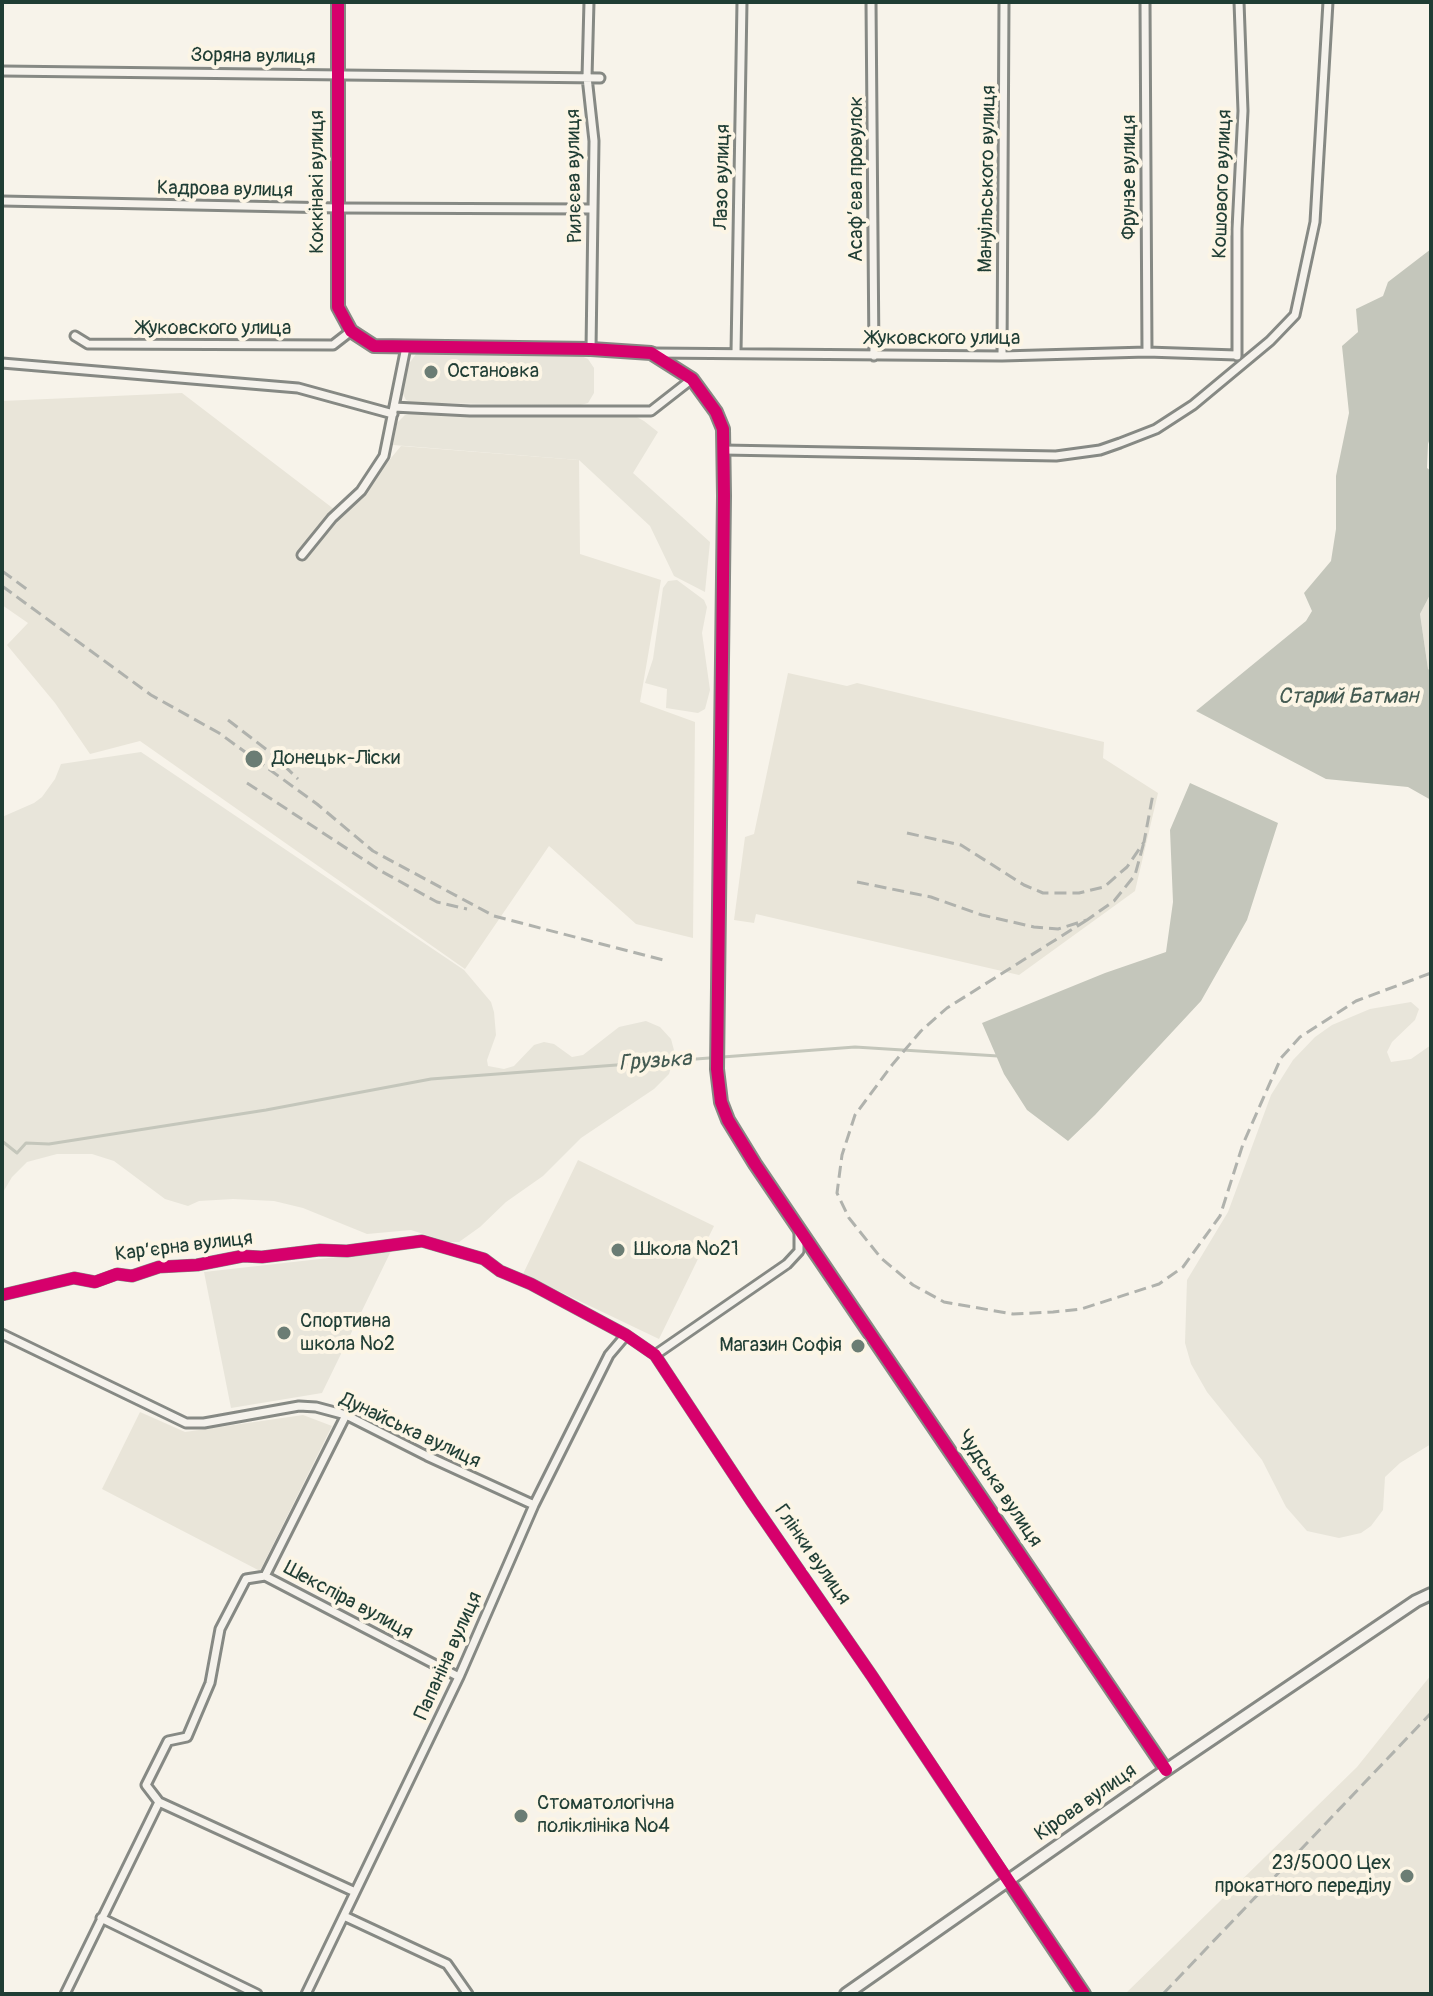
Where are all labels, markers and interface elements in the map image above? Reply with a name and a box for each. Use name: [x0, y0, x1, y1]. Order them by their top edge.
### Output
street label: Зоряна вулиця: [190, 44, 316, 70]
street label: Мануільського вулиця: [974, 85, 1002, 273]
street label: Асаф’єва провулок: [845, 96, 869, 262]
street label: Рилєєва вулиця: [562, 109, 588, 243]
street label: Кошового вулиця: [1208, 109, 1238, 259]
street label: Коккінакі вулиця: [306, 110, 330, 254]
street label: Фрунзе вулиця: [1118, 115, 1142, 239]
street label: Лазо вулиця: [710, 124, 736, 230]
street label: Кадрова вулиця: [157, 177, 293, 203]
street label: Жуковского улица: [137, 317, 291, 341]
street label: Жуковского улица: [866, 327, 1020, 351]
place label: Остановка: [447, 360, 539, 384]
marker: Остановка: [422, 363, 440, 381]
water label: Старий Батман: [1278, 684, 1418, 710]
place label: Донецьк-Ліски: [272, 747, 400, 771]
marker: Донецьк-Ліски: [243, 748, 265, 770]
water label: Грузька: [618, 1046, 692, 1078]
street label: Кар’єрна вулиця: [114, 1227, 254, 1267]
place label: Школа №21: [634, 1238, 739, 1262]
marker: Школа №21: [609, 1241, 627, 1259]
place label: Спортивна школа №2: [300, 1310, 395, 1357]
marker: Спортивна школа №2: [275, 1324, 293, 1342]
place label: Магазин Софія: [719, 1334, 842, 1358]
marker: Магазин Софія: [849, 1337, 867, 1355]
street label: Дунайська вулиця: [336, 1388, 484, 1474]
street label: Чудська вулиця: [951, 1426, 1047, 1552]
street label: Глінки вулиця: [769, 1500, 855, 1610]
street label: Шекспіра вулиця: [279, 1557, 417, 1645]
street label: Папаніна вулиця: [410, 1588, 488, 1724]
street label: Кірова вулиця: [1031, 1759, 1141, 1847]
place label: Стоматологічна поліклініка №4: [537, 1792, 674, 1839]
marker: Стоматологічна поліклініка №4: [512, 1807, 530, 1825]
place label: 23/5000 Цех прокатного переділу: [1214, 1852, 1391, 1899]
marker: 23/5000 Цех прокатного переділу: [1398, 1867, 1416, 1885]

